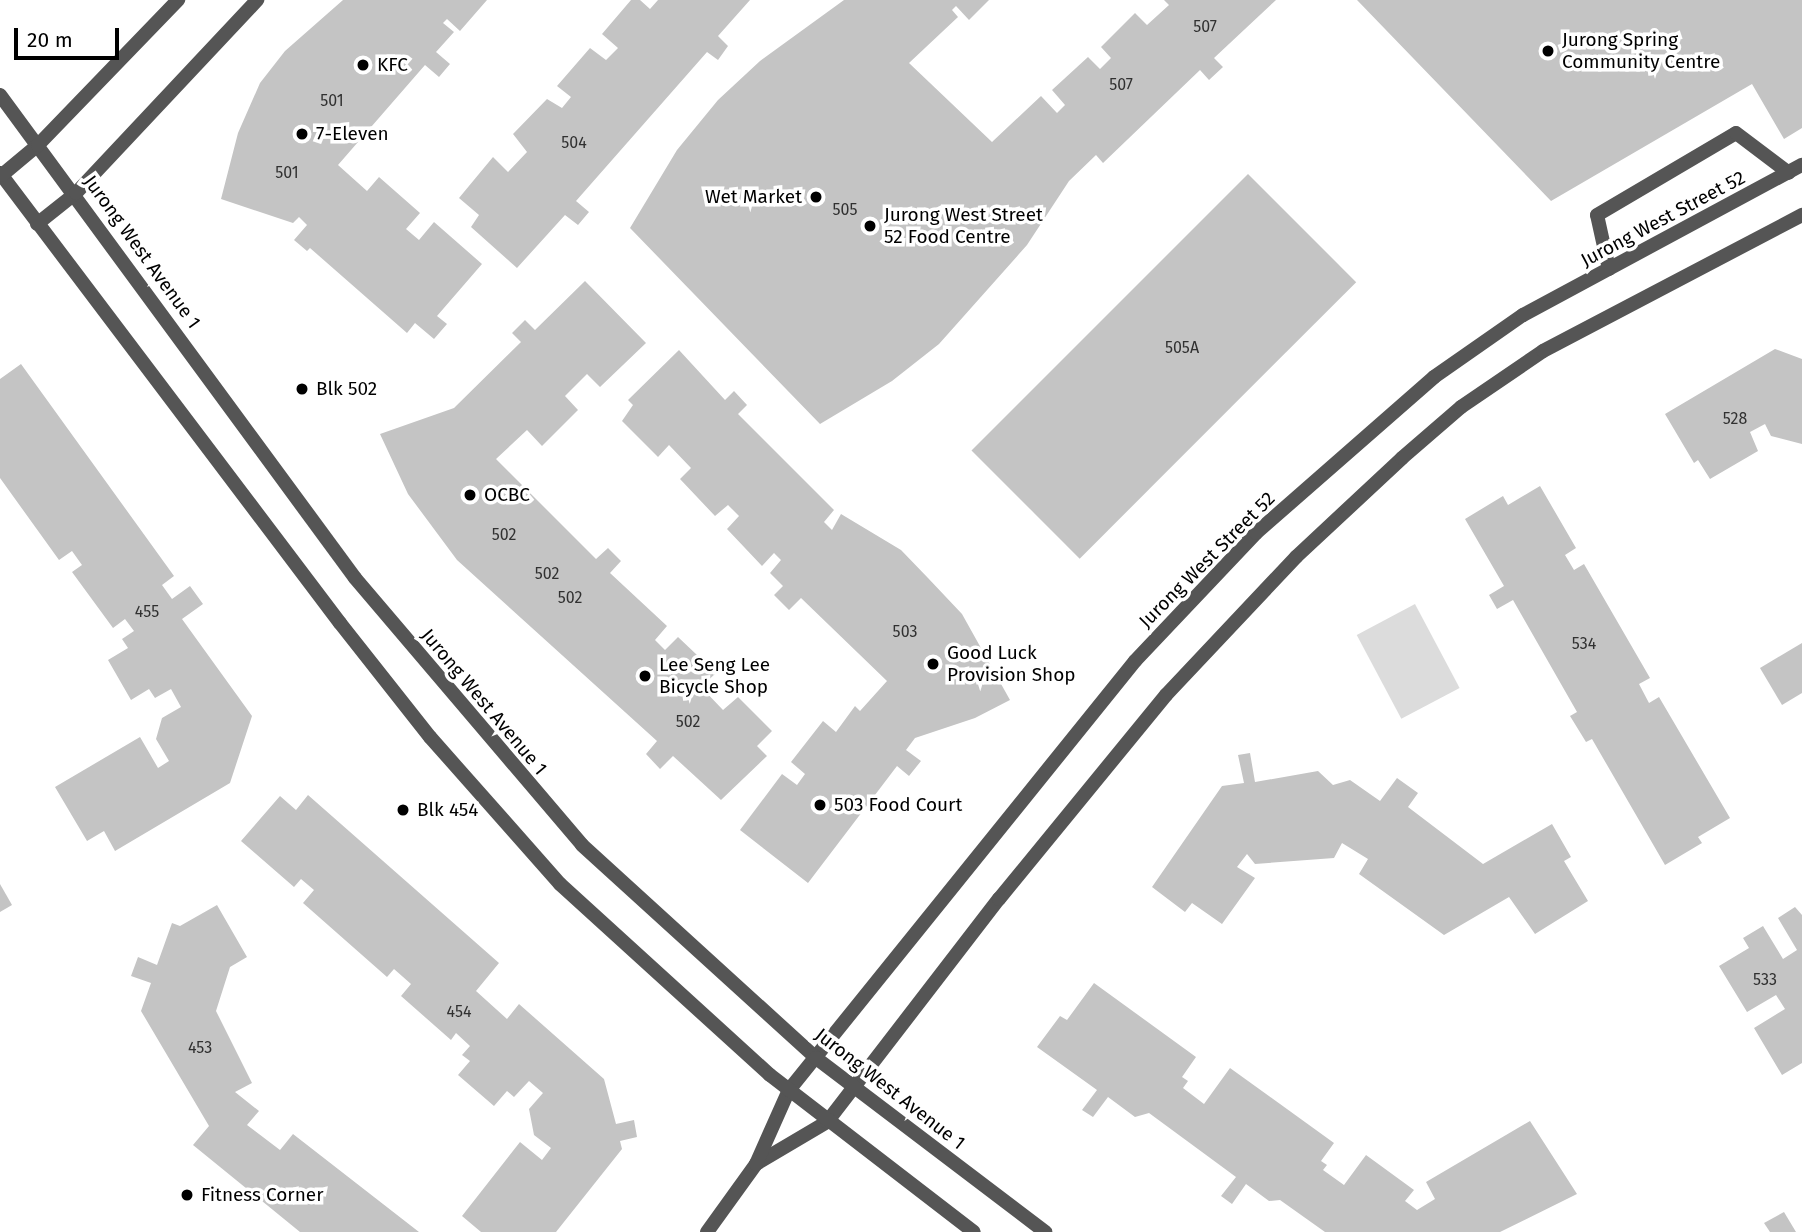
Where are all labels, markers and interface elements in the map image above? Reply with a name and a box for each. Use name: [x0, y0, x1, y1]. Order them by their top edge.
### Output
scale bar: [18, 14, 122, 58]
house number: 507: [1193, 17, 1217, 37]
text: 20 m: [27, 27, 73, 53]
place label: Jurong Spring Community Centre: [1562, 29, 1720, 73]
marker: Jurong Spring Community Centre: [1540, 43, 1556, 59]
place label: KFC: [377, 54, 408, 76]
marker: KFC: [355, 57, 371, 73]
house number: 507: [1109, 75, 1133, 95]
house number: 501: [320, 91, 344, 111]
place label: 7-Eleven: [316, 123, 389, 145]
marker: 7-Eleven: [294, 126, 310, 142]
house number: 504: [561, 133, 587, 153]
house number: 501: [275, 163, 299, 183]
street label: Jurong West Street 52: [1577, 166, 1749, 272]
street label: Jurong West Avenue 1: [79, 171, 205, 333]
place label: Wet Market: [705, 186, 802, 208]
marker: Wet Market: [808, 189, 824, 205]
house number: 505: [833, 200, 857, 220]
place label: Jurong West Street 52 Food Centre: [884, 204, 1043, 248]
marker: Jurong West Street 52 Food Centre: [862, 218, 878, 234]
house number: 505A: [1165, 338, 1199, 358]
place label: Blk 502: [316, 378, 377, 400]
marker: Blk 502: [294, 381, 310, 397]
house number: 528: [1723, 409, 1747, 429]
place label: OCBC: [484, 484, 530, 506]
marker: OCBC: [462, 487, 478, 503]
street label: Jurong West Street 52: [1134, 487, 1280, 633]
house number: 502: [492, 525, 516, 545]
house number: 502: [535, 564, 559, 584]
house number: 502: [558, 588, 582, 608]
house number: 455: [135, 602, 159, 622]
house number: 503: [893, 622, 917, 642]
street label: Jurong West Avenue 1: [416, 624, 552, 780]
house number: 534: [1572, 634, 1596, 654]
place label: Good Luck Provision Shop: [947, 642, 1076, 686]
place label: Lee Seng Lee Bicycle Shop: [659, 654, 770, 698]
marker: Good Luck Provision Shop: [925, 656, 941, 672]
marker: Lee Seng Lee Bicycle Shop: [637, 668, 653, 684]
house number: 502: [676, 712, 700, 732]
place label: 503 Food Court: [834, 794, 962, 816]
marker: 503 Food Court: [812, 797, 828, 813]
place label: Blk 454: [417, 799, 478, 821]
marker: Blk 454: [395, 802, 411, 818]
house number: 533: [1753, 970, 1777, 990]
house number: 454: [447, 1002, 471, 1022]
street label: Jurong West Avenue 1: [811, 1023, 969, 1155]
house number: 453: [188, 1038, 212, 1058]
place label: Fitness Corner: [201, 1184, 323, 1206]
marker: Fitness Corner: [179, 1187, 195, 1203]

